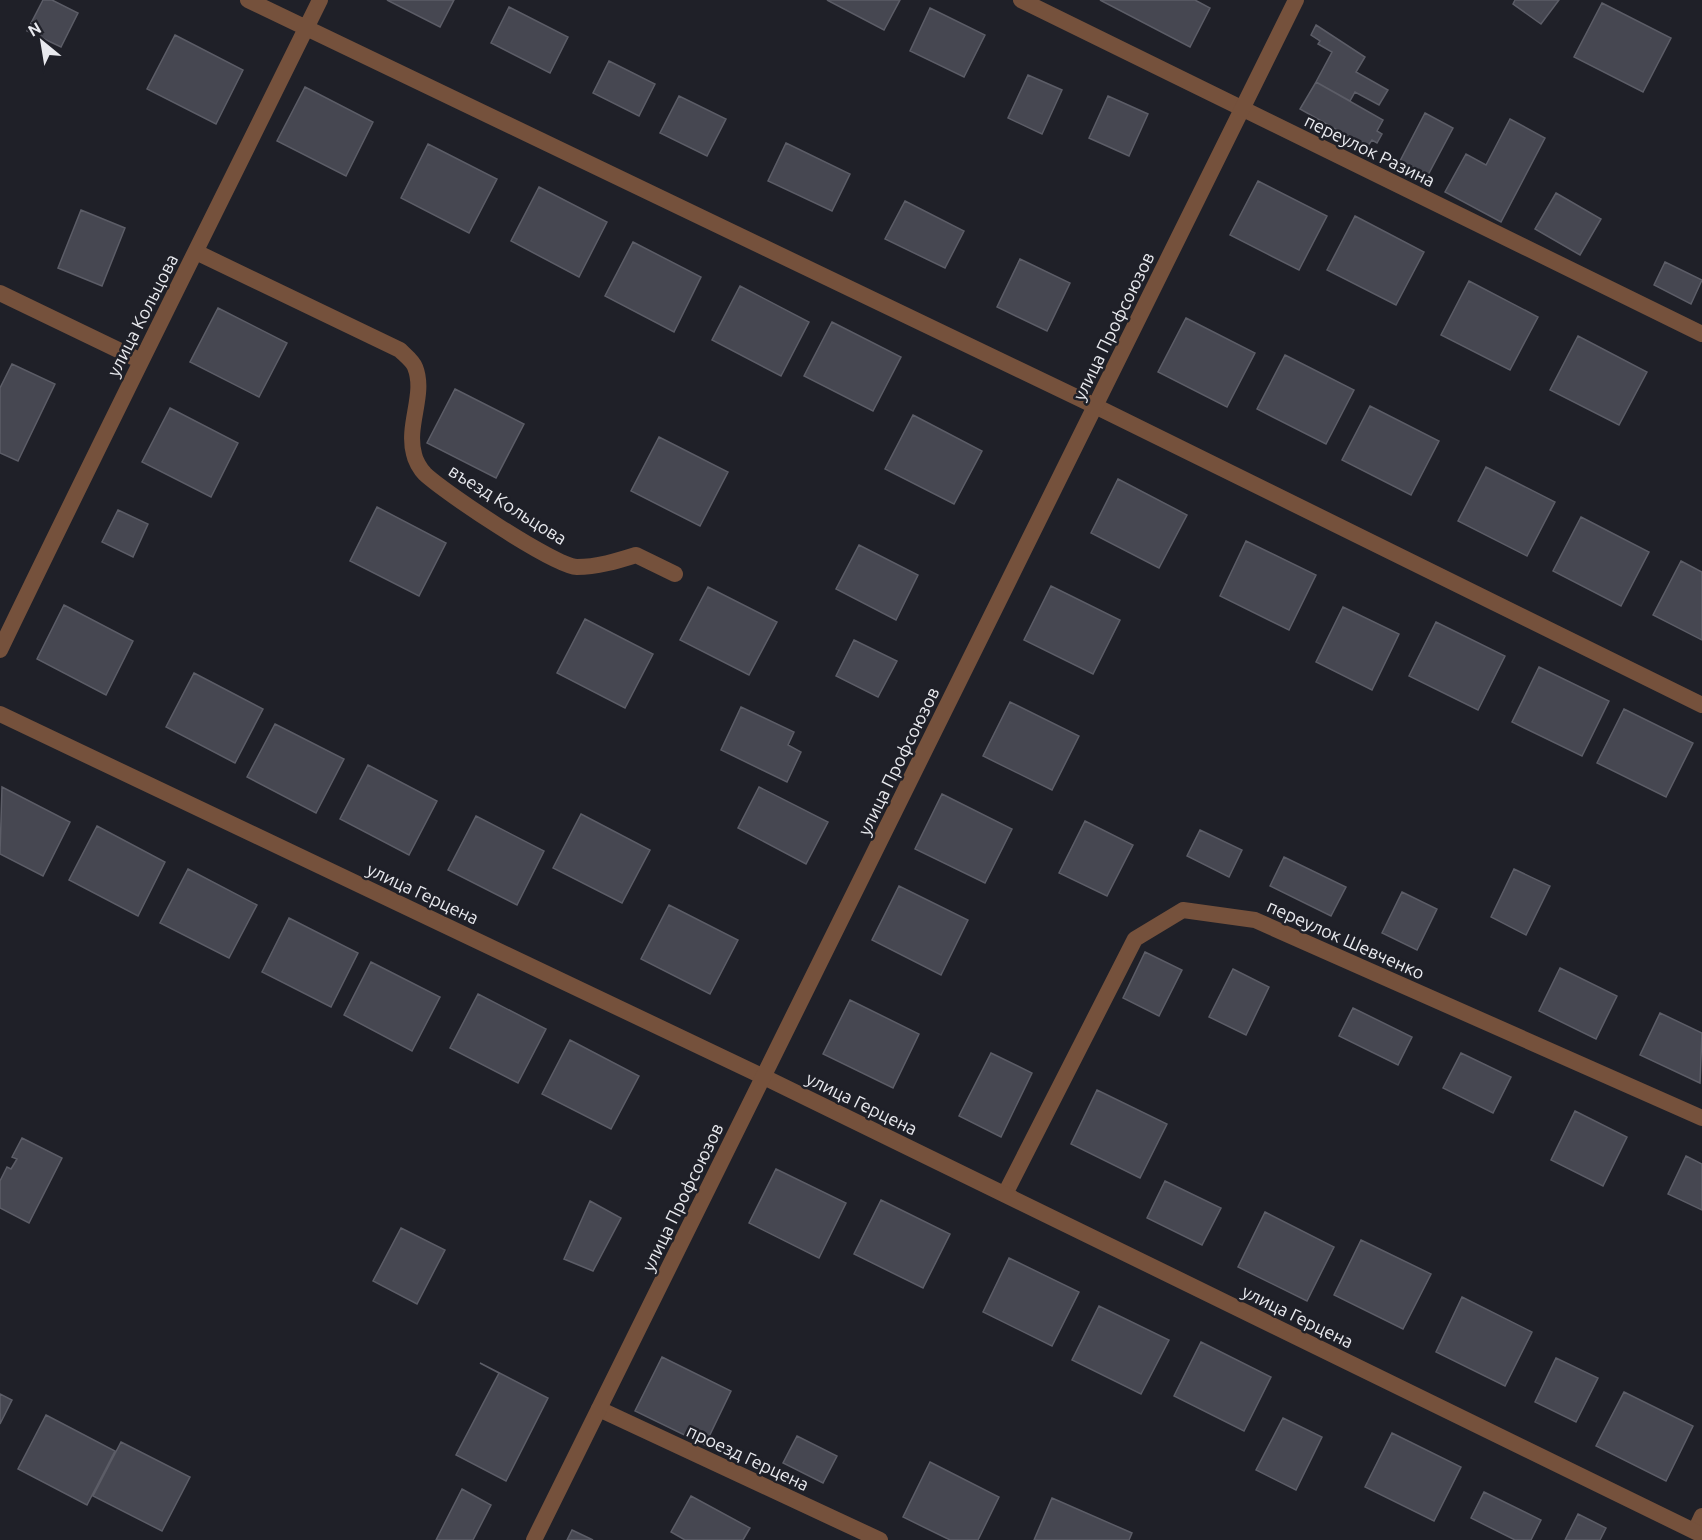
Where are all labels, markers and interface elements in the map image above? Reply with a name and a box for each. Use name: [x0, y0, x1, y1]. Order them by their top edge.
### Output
north arrow: [12, 12, 72, 72]
text: N: [25, 18, 44, 40]
street label: переулок Разина: [1302, 110, 1438, 190]
street label: улица Профсоюзов: [1068, 249, 1158, 403]
street label: улица Кольцова: [103, 250, 181, 380]
street label: въезд Кольцова: [445, 460, 571, 548]
street label: улица Профсоюзов: [853, 684, 943, 838]
street label: улица Герцена: [364, 858, 482, 928]
street label: переулок Шевченко: [1264, 895, 1428, 983]
street label: улица Герцена: [803, 1067, 921, 1139]
street label: улица Профсоюзов: [637, 1120, 727, 1274]
street label: улица Герцена: [1239, 1280, 1357, 1352]
street label: проезд Герцена: [684, 1420, 812, 1494]

